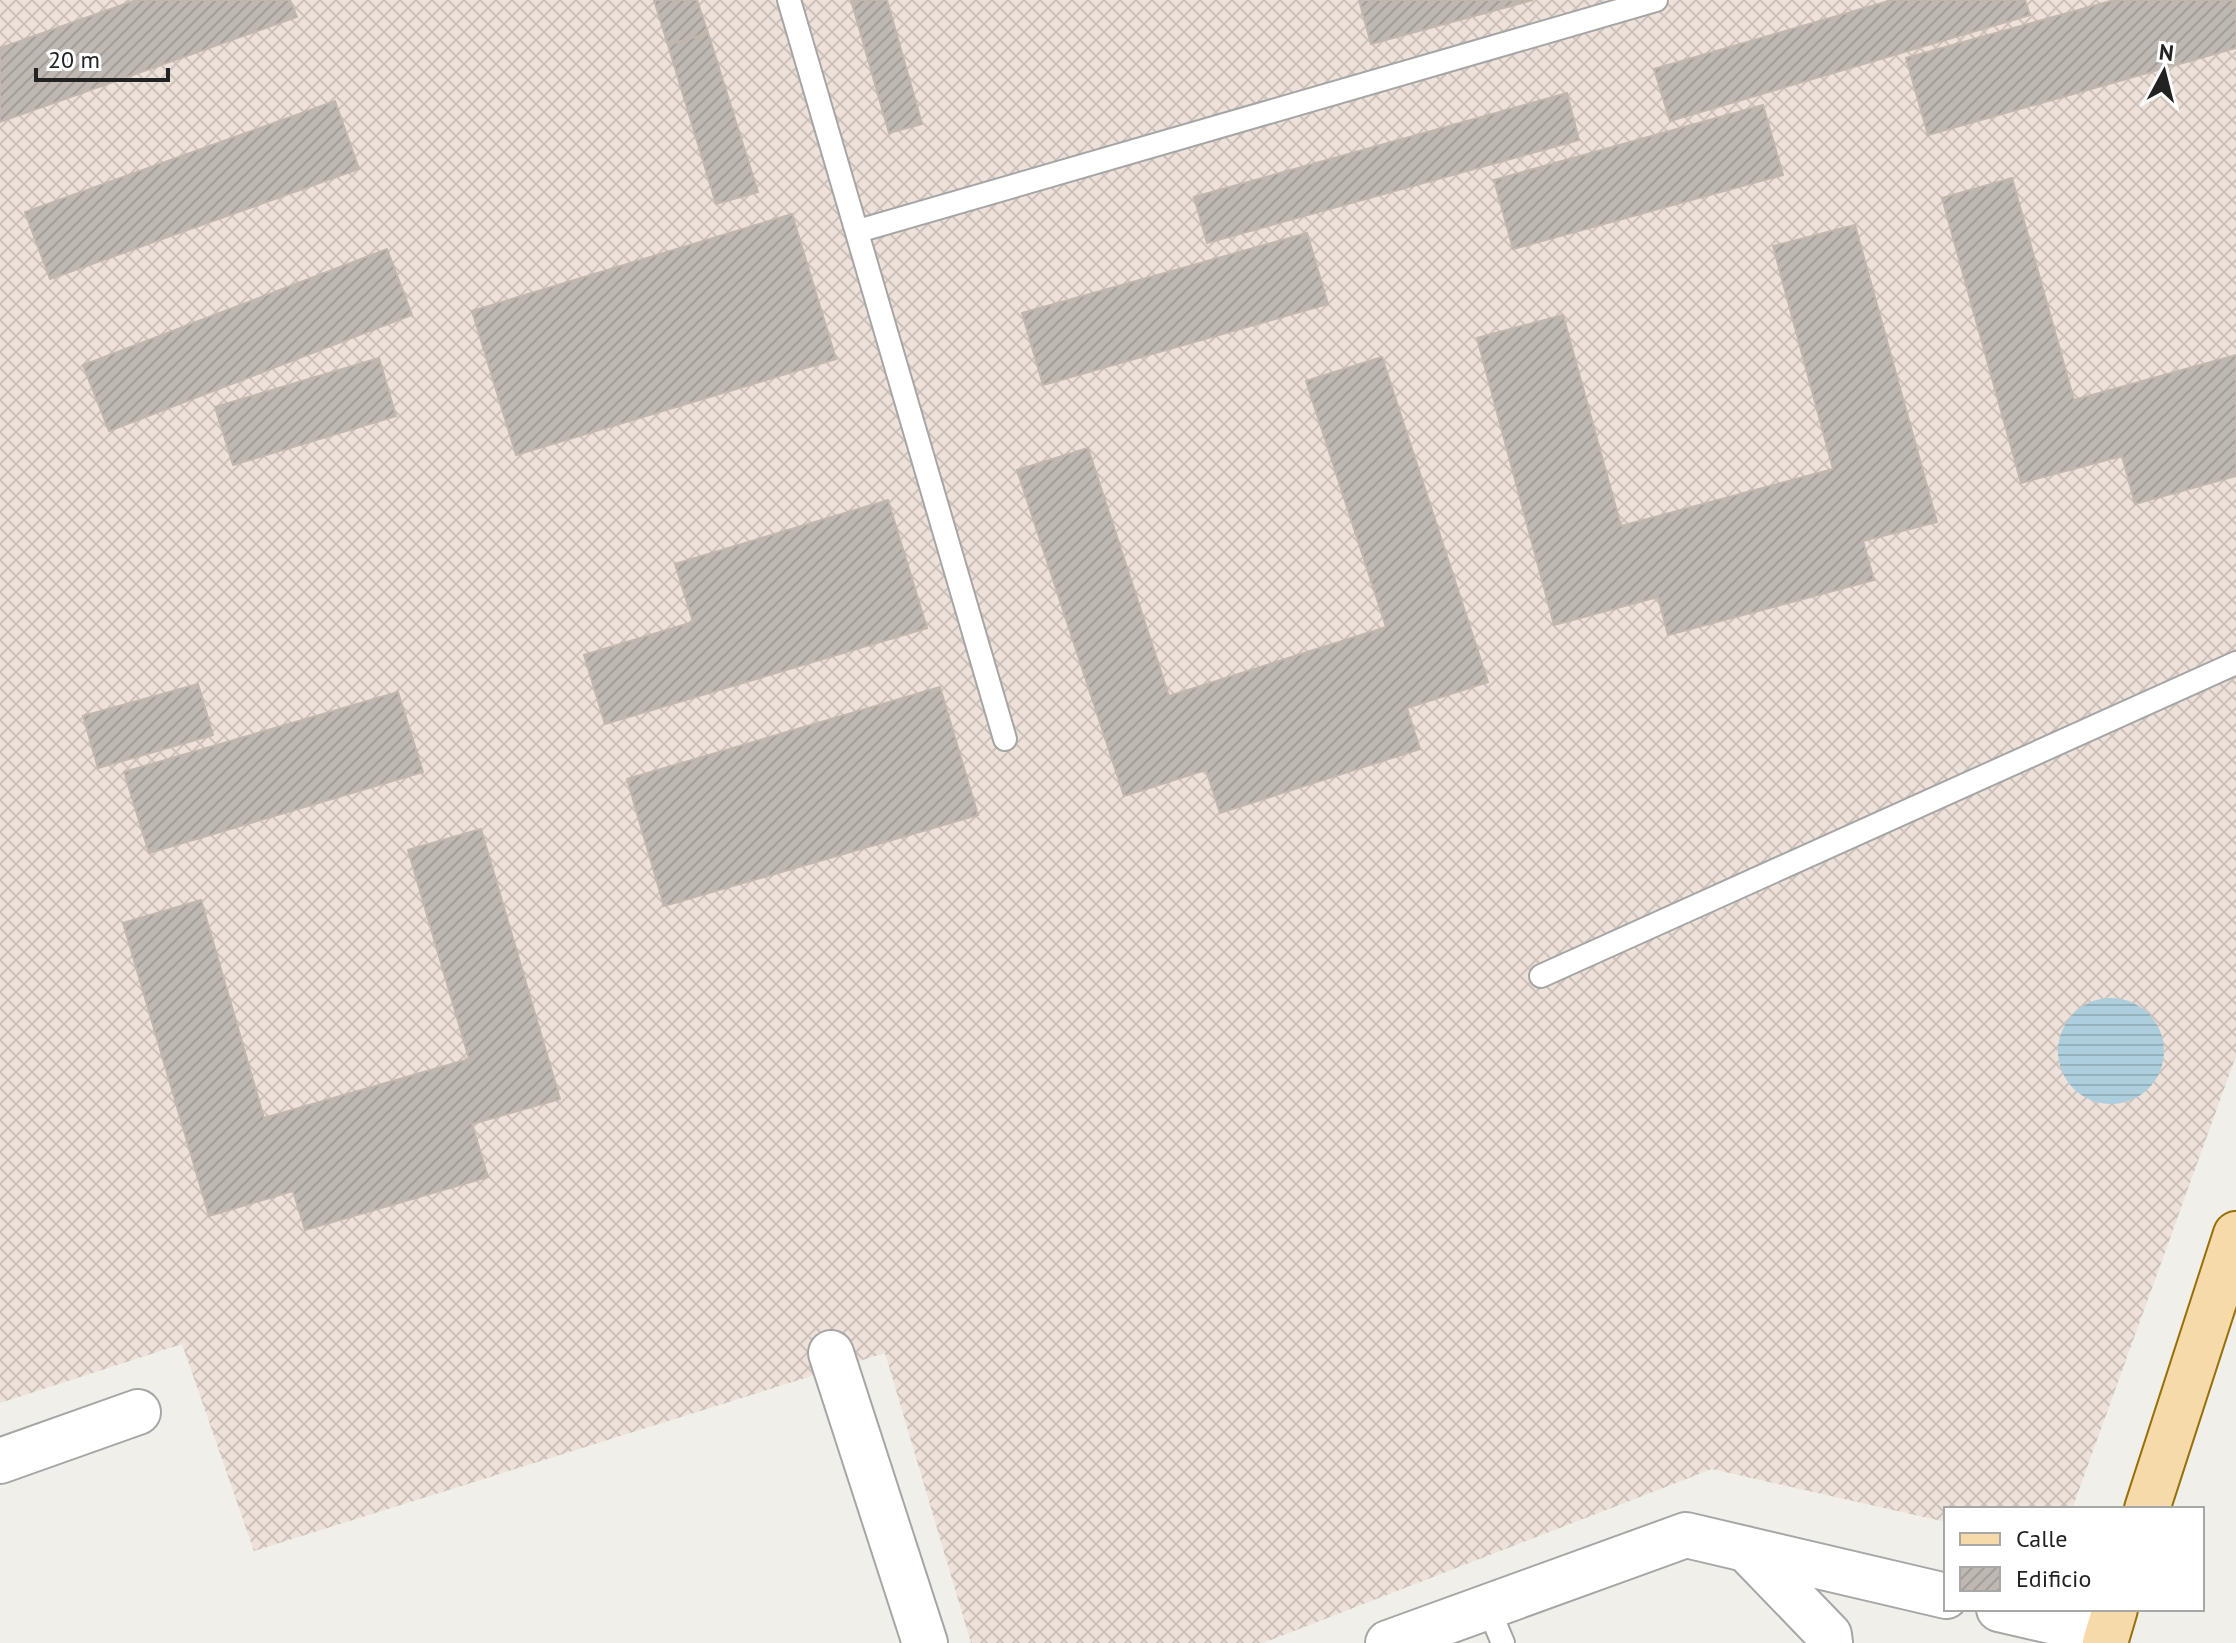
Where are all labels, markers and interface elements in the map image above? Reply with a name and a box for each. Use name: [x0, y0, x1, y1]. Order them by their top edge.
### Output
scale bar: [36, 32, 168, 82]
north arrow: [2124, 32, 2204, 112]
text: N: [2158, 37, 2175, 67]
text: 20 m: [48, 44, 100, 75]
legend: [1944, 1507, 2204, 1611]
text: Calle: [2016, 1523, 2067, 1554]
text: Edificio: [2016, 1563, 2091, 1594]

